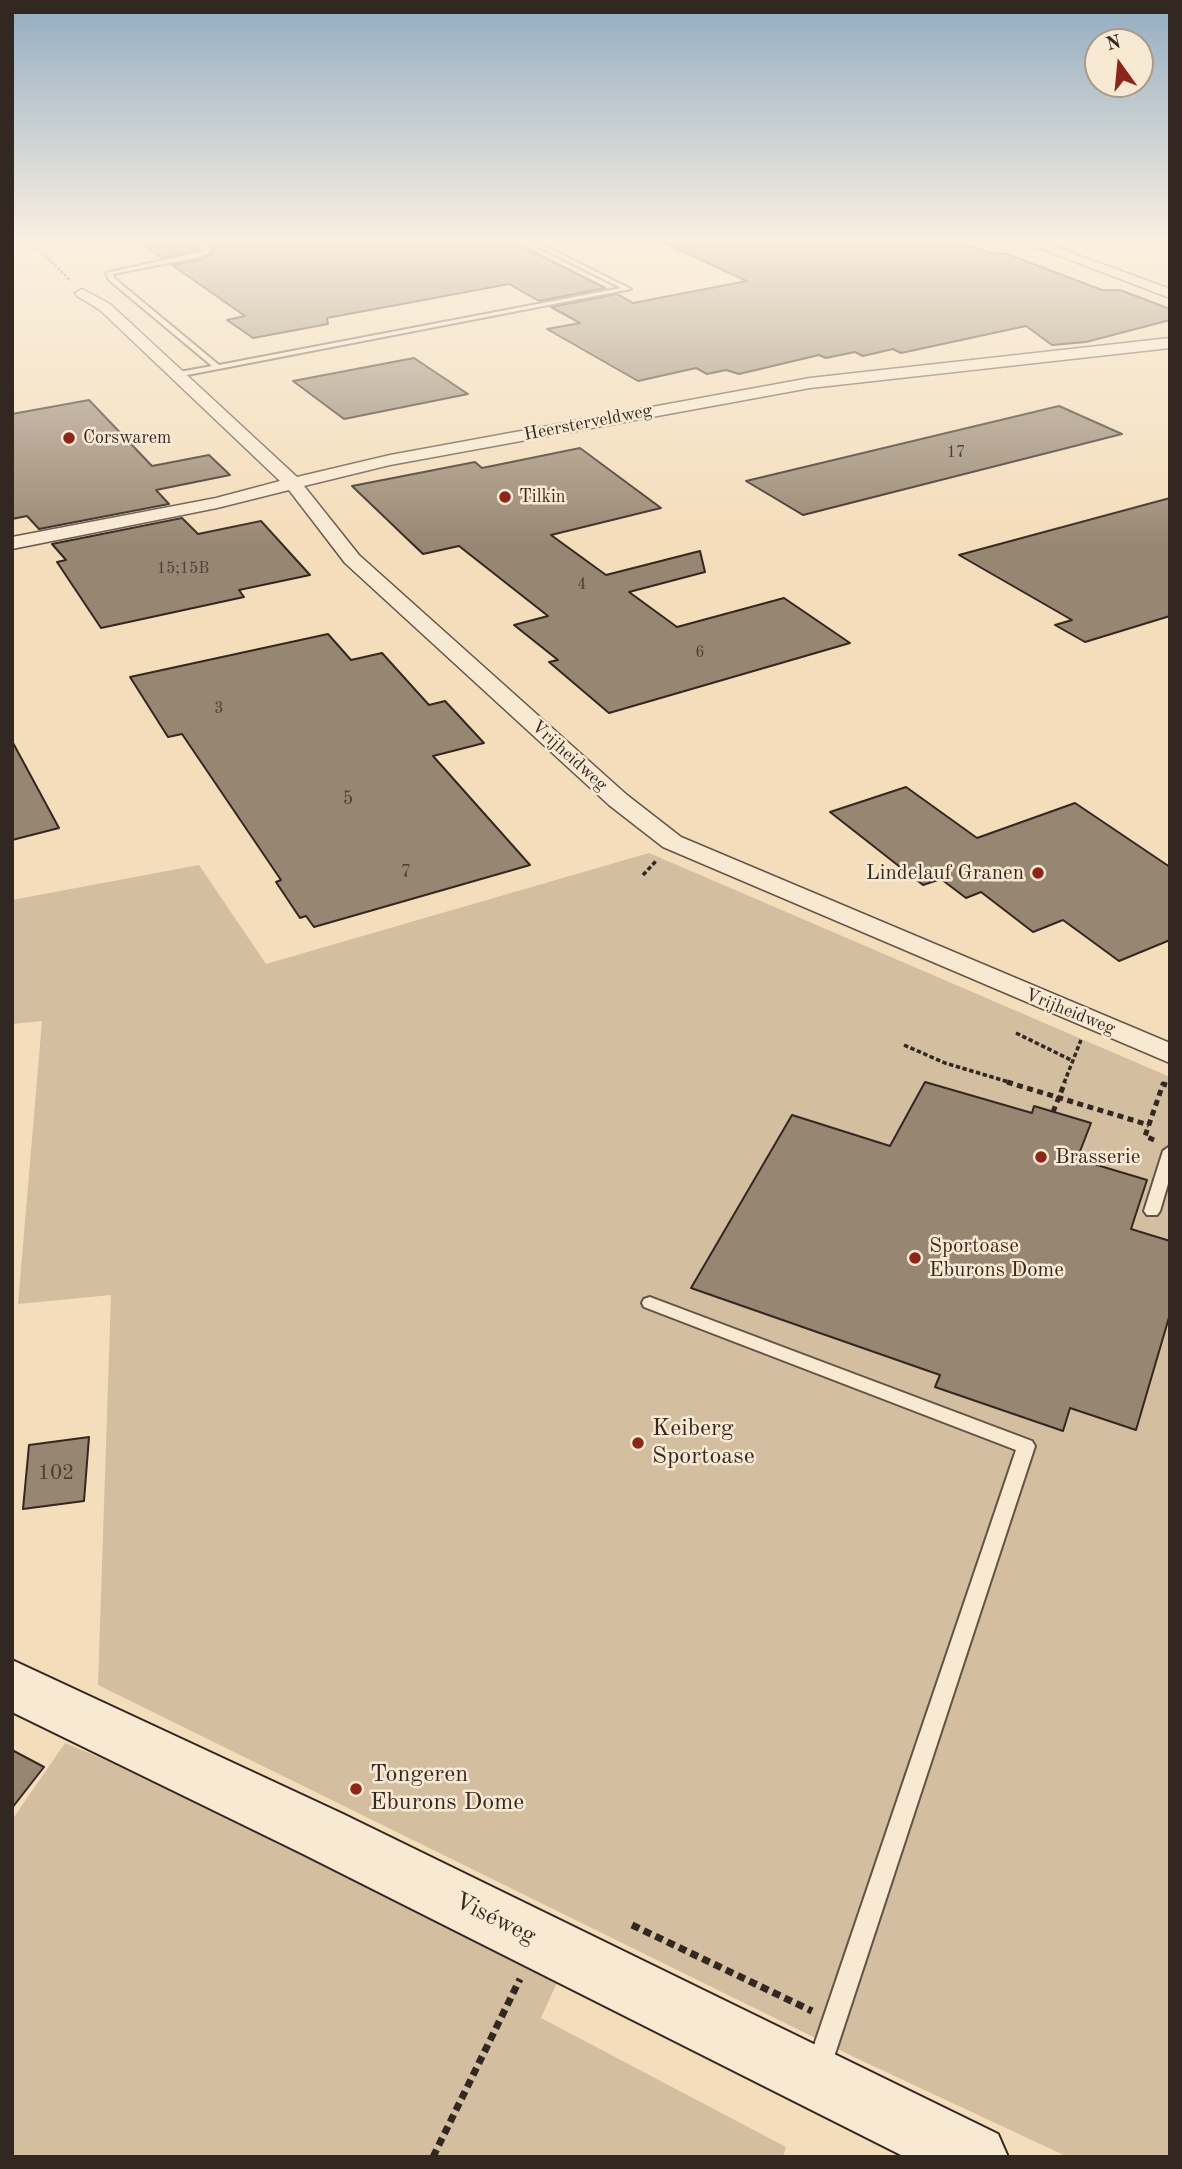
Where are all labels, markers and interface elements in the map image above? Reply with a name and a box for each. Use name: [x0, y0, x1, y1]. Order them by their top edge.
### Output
north arrow: [1084, 28, 1154, 98]
text: N: [1104, 33, 1123, 55]
street label: Heersterveldweg: [522, 400, 654, 446]
place label: Corswarem: [83, 427, 171, 449]
marker: Corswarem: [61, 430, 77, 446]
house number: 17: [947, 443, 965, 463]
place label: Tilkin: [519, 486, 566, 508]
marker: Tilkin: [497, 489, 513, 505]
house number: 15;15B: [157, 559, 209, 579]
house number: 4: [577, 575, 587, 595]
house number: 6: [695, 643, 705, 663]
house number: 3: [214, 699, 224, 719]
street label: Vrijheidweg: [526, 716, 612, 796]
house number: 5: [343, 788, 353, 810]
place label: Lindelauf Granen: [866, 860, 1024, 886]
house number: 7: [401, 861, 411, 883]
marker: Lindelauf Granen: [1030, 865, 1046, 881]
street label: Vrijheidweg: [1022, 984, 1118, 1040]
place label: Brasserie: [1055, 1144, 1140, 1170]
marker: Brasserie: [1033, 1149, 1049, 1165]
place label: Sportoase Eburons Dome: [929, 1233, 1064, 1283]
marker: Sportoase Eburons Dome: [907, 1250, 923, 1266]
place label: Keiberg Sportoase: [652, 1415, 755, 1471]
marker: Keiberg Sportoase: [630, 1435, 646, 1451]
house number: 102: [38, 1460, 74, 1486]
place label: Tongeren Eburons Dome: [370, 1761, 524, 1817]
marker: Tongeren Eburons Dome: [348, 1781, 364, 1797]
street label: Viséweg: [450, 1887, 540, 1951]

